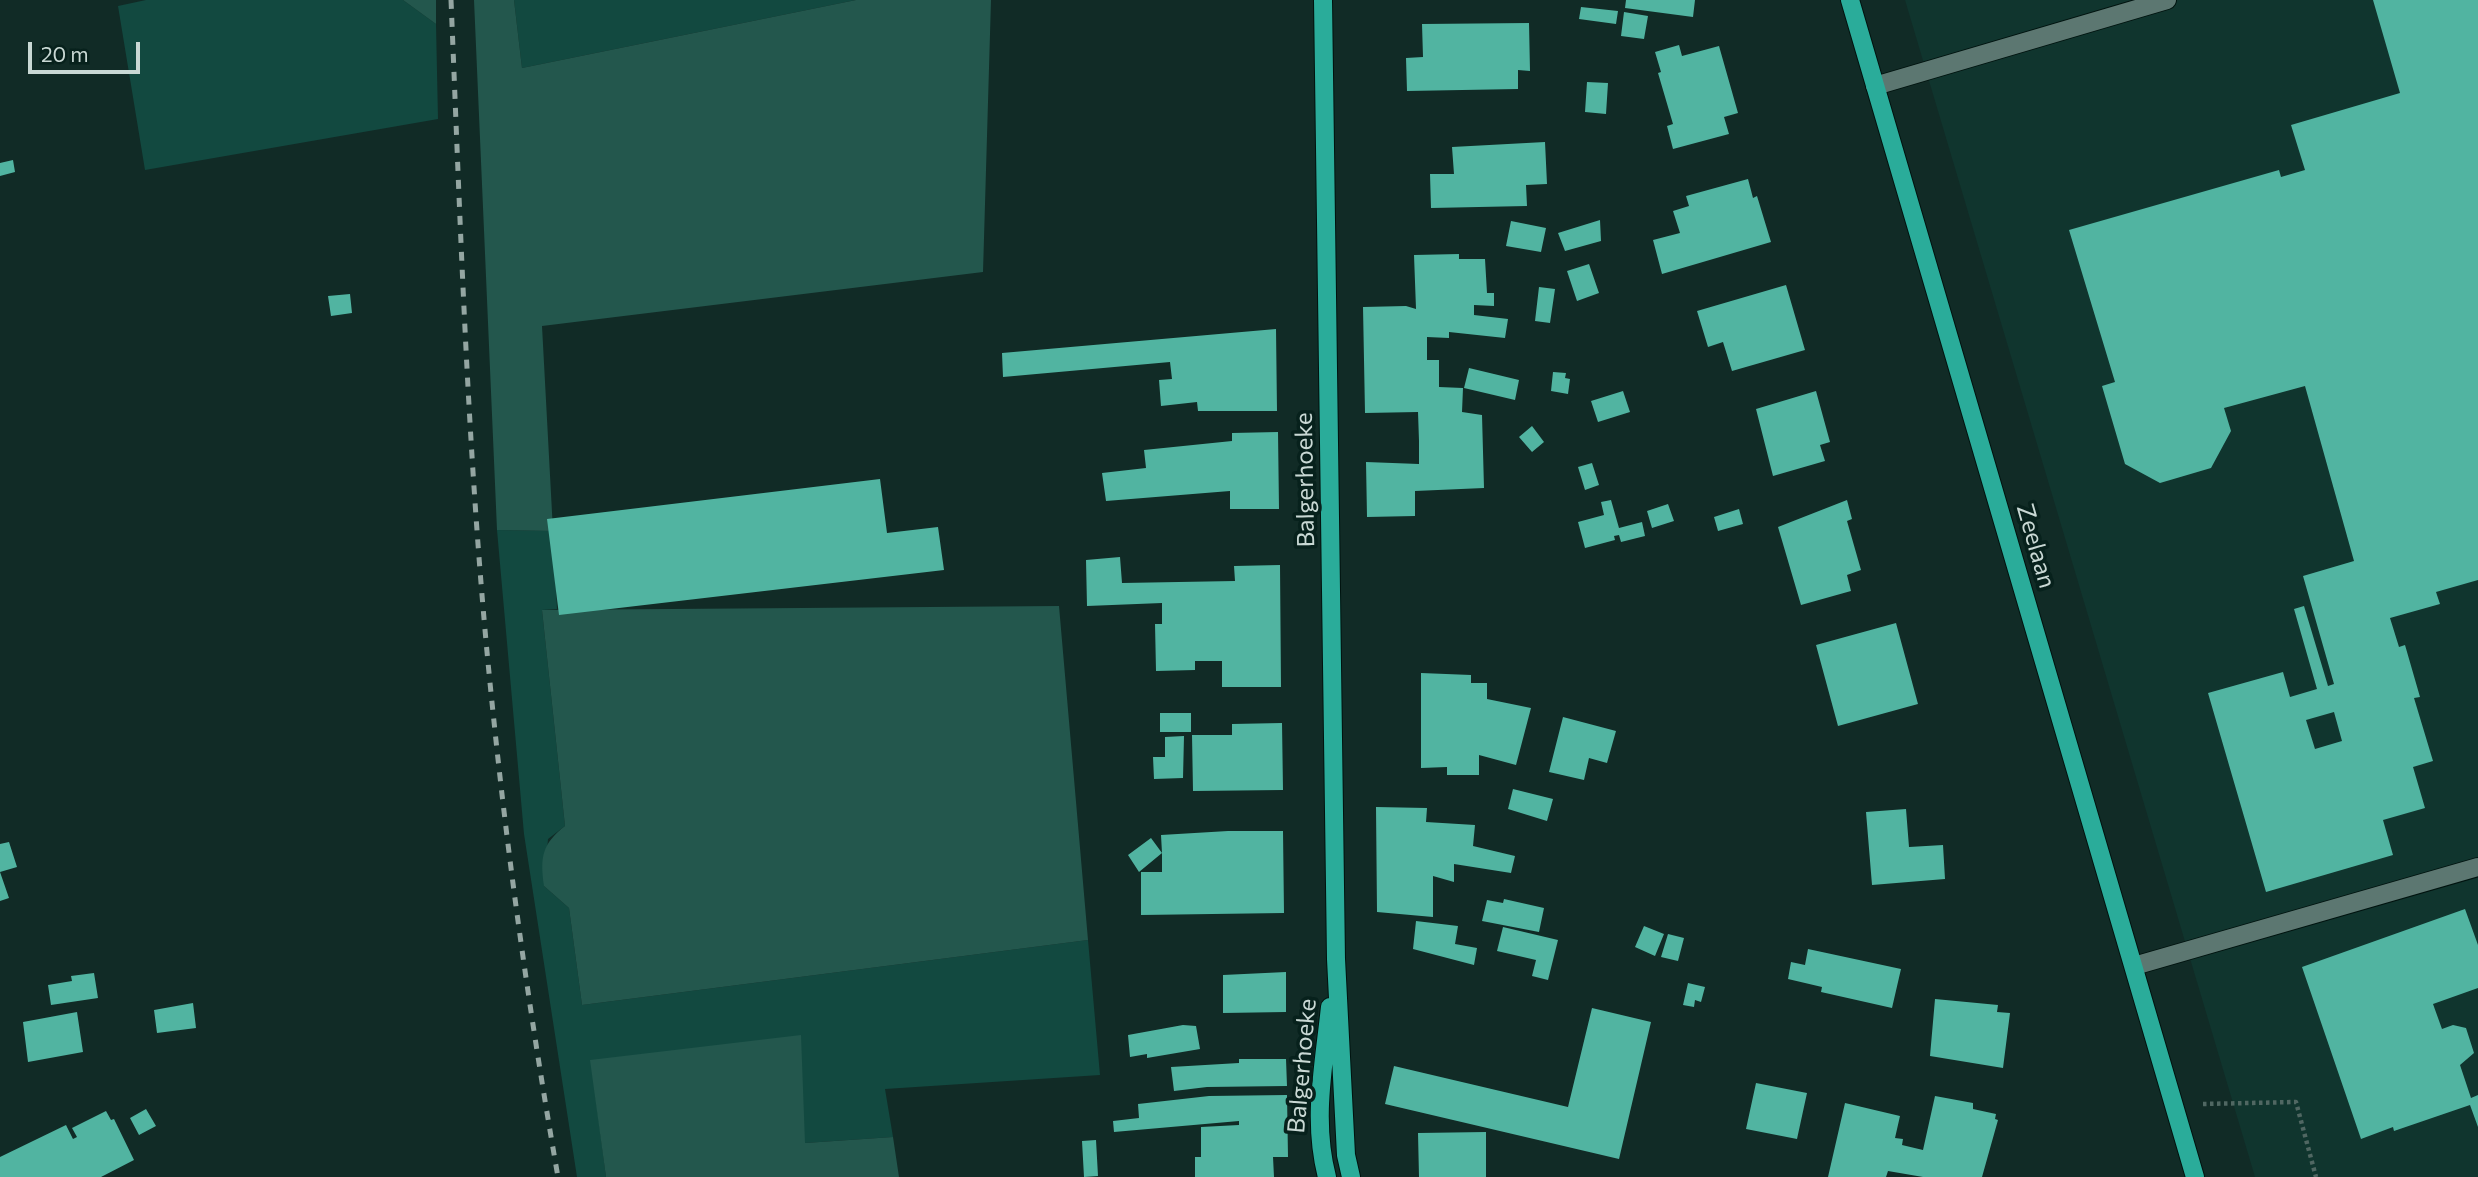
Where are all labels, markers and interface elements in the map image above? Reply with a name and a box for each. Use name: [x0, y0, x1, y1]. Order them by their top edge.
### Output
scale bar: [32, 28, 144, 72]
text: 20 m: [41, 41, 89, 66]
street label: Balgerhoeke: [1289, 412, 1321, 548]
street label: Zeelaan: [2010, 501, 2062, 591]
street label: Balgerhoeke: [1282, 997, 1322, 1135]

